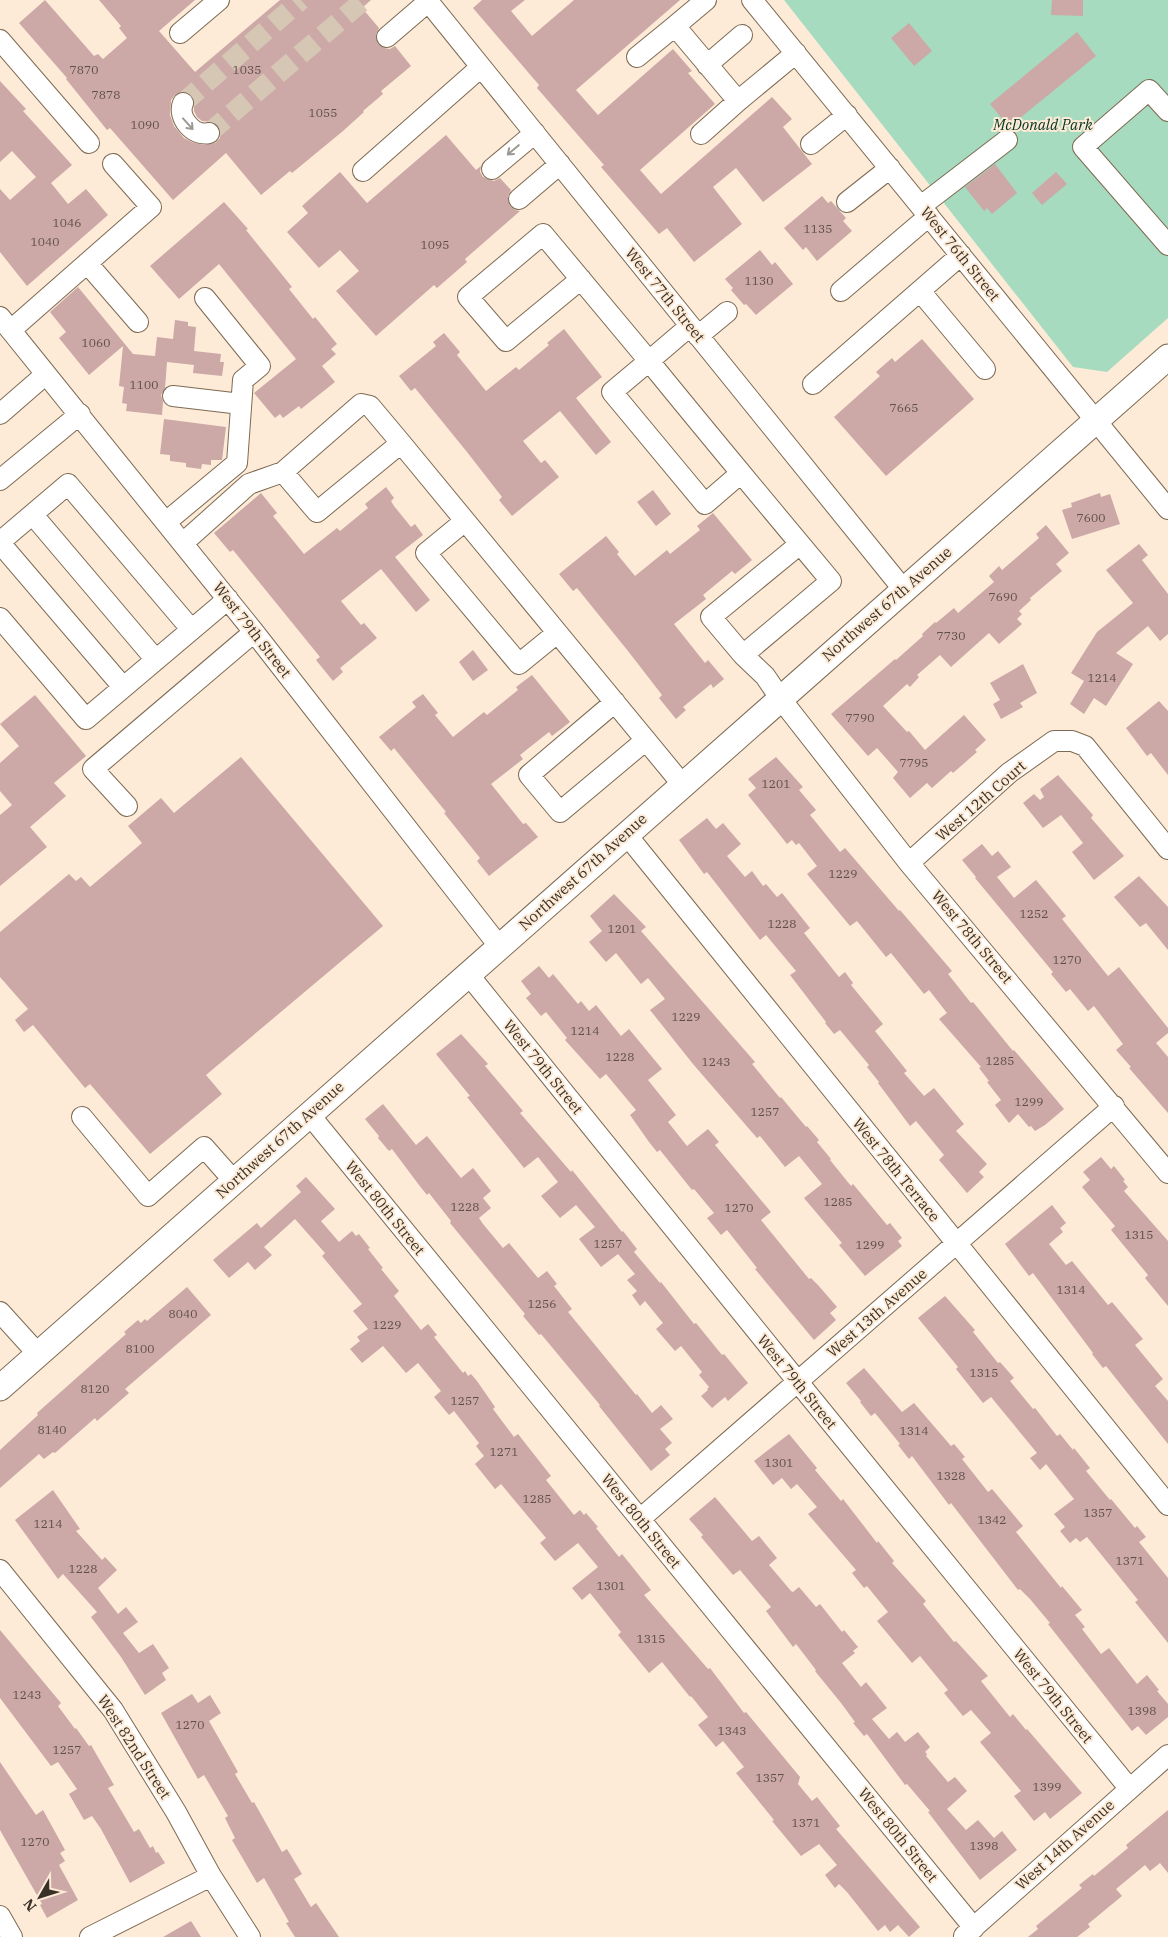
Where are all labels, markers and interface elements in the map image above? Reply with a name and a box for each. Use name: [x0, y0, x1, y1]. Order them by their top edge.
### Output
house number: 7870: [70, 62, 98, 77]
house number: 1035: [233, 62, 261, 77]
house number: 7878: [92, 87, 120, 102]
house number: 1055: [309, 105, 337, 120]
park label: McDonald Park: [992, 115, 1093, 134]
house number: 1090: [131, 117, 159, 132]
one-way arrow: [183, 118, 194, 131]
one-way arrow: [507, 145, 520, 156]
street label: West 76th Street: [916, 203, 1004, 305]
house number: 1046: [53, 215, 81, 230]
house number: 1135: [804, 221, 832, 236]
house number: 1040: [31, 234, 59, 249]
house number: 1095: [421, 237, 449, 252]
street label: West 77th Street: [621, 244, 709, 346]
house number: 1130: [745, 273, 773, 288]
house number: 1060: [82, 335, 110, 350]
house number: 1100: [130, 377, 158, 392]
house number: 7665: [890, 400, 918, 415]
house number: 7600: [1077, 510, 1105, 525]
street label: Northwest 67th Avenue: [818, 542, 955, 665]
street label: West 79th Street: [209, 578, 296, 681]
house number: 7690: [989, 589, 1017, 604]
house number: 7730: [937, 628, 965, 643]
house number: 1214: [1088, 670, 1116, 685]
house number: 7790: [846, 710, 874, 725]
house number: 7795: [900, 755, 928, 770]
street label: West 12th Court: [932, 756, 1030, 845]
house number: 1201: [762, 776, 790, 791]
street label: Northwest 67th Avenue: [515, 809, 651, 934]
house number: 1229: [829, 866, 857, 881]
street label: West 78th Street: [928, 886, 1017, 987]
house number: 1252: [1020, 906, 1048, 921]
house number: 1228: [768, 916, 796, 931]
house number: 1201: [608, 921, 636, 936]
house number: 1270: [1053, 952, 1081, 967]
house number: 1229: [672, 1009, 700, 1024]
street label: West 79th Street: [499, 1016, 587, 1118]
house number: 1214: [571, 1023, 599, 1038]
house number: 1228: [606, 1049, 634, 1064]
house number: 1285: [986, 1053, 1014, 1068]
house number: 1243: [702, 1054, 730, 1069]
street label: Northwest 67th Avenue: [212, 1077, 348, 1202]
house number: 1299: [1015, 1094, 1043, 1109]
house number: 1257: [751, 1104, 779, 1119]
street label: West 78th Terrace: [849, 1114, 944, 1226]
street label: West 80th Street: [341, 1157, 429, 1259]
house number: 1285: [824, 1194, 852, 1209]
house number: 1228: [451, 1199, 479, 1214]
house number: 1270: [725, 1200, 753, 1215]
house number: 1315: [1125, 1227, 1153, 1242]
house number: 1257: [594, 1236, 622, 1251]
house number: 1299: [856, 1237, 884, 1252]
street label: West 13th Avenue: [823, 1264, 931, 1361]
house number: 1314: [1057, 1282, 1085, 1297]
house number: 1256: [528, 1296, 556, 1311]
house number: 8040: [169, 1306, 197, 1321]
house number: 1229: [373, 1317, 401, 1332]
street label: West 79th Street: [753, 1331, 841, 1433]
house number: 8100: [126, 1341, 154, 1356]
house number: 1315: [970, 1365, 998, 1380]
house number: 8120: [81, 1381, 109, 1396]
house number: 1257: [451, 1393, 479, 1408]
house number: 8140: [38, 1422, 66, 1437]
house number: 1314: [900, 1423, 928, 1438]
house number: 1271: [490, 1444, 518, 1459]
house number: 1301: [765, 1455, 793, 1470]
house number: 1328: [937, 1468, 965, 1483]
street label: West 80th Street: [597, 1470, 685, 1572]
house number: 1285: [523, 1491, 551, 1506]
house number: 1357: [1084, 1505, 1112, 1520]
house number: 1342: [978, 1512, 1006, 1527]
house number: 1214: [34, 1516, 62, 1531]
house number: 1371: [1116, 1553, 1144, 1568]
house number: 1228: [69, 1561, 97, 1576]
house number: 1301: [597, 1578, 625, 1593]
house number: 1315: [637, 1631, 665, 1646]
street label: West 79th Street: [1009, 1645, 1097, 1747]
house number: 1243: [13, 1687, 41, 1702]
street label: West 82nd Street: [94, 1691, 175, 1802]
house number: 1398: [1128, 1703, 1156, 1718]
house number: 1270: [176, 1717, 204, 1732]
house number: 1343: [718, 1723, 746, 1738]
house number: 1257: [53, 1742, 81, 1757]
house number: 1357: [756, 1770, 784, 1785]
house number: 1399: [1033, 1779, 1061, 1794]
street label: West 80th Street: [854, 1784, 942, 1886]
street label: West 14th Avenue: [1011, 1795, 1118, 1894]
house number: 1371: [792, 1815, 820, 1830]
house number: 1270: [21, 1834, 49, 1849]
house number: 1398: [970, 1838, 998, 1853]
north arrow: [15, 1872, 65, 1922]
text: N: [19, 1895, 40, 1915]

